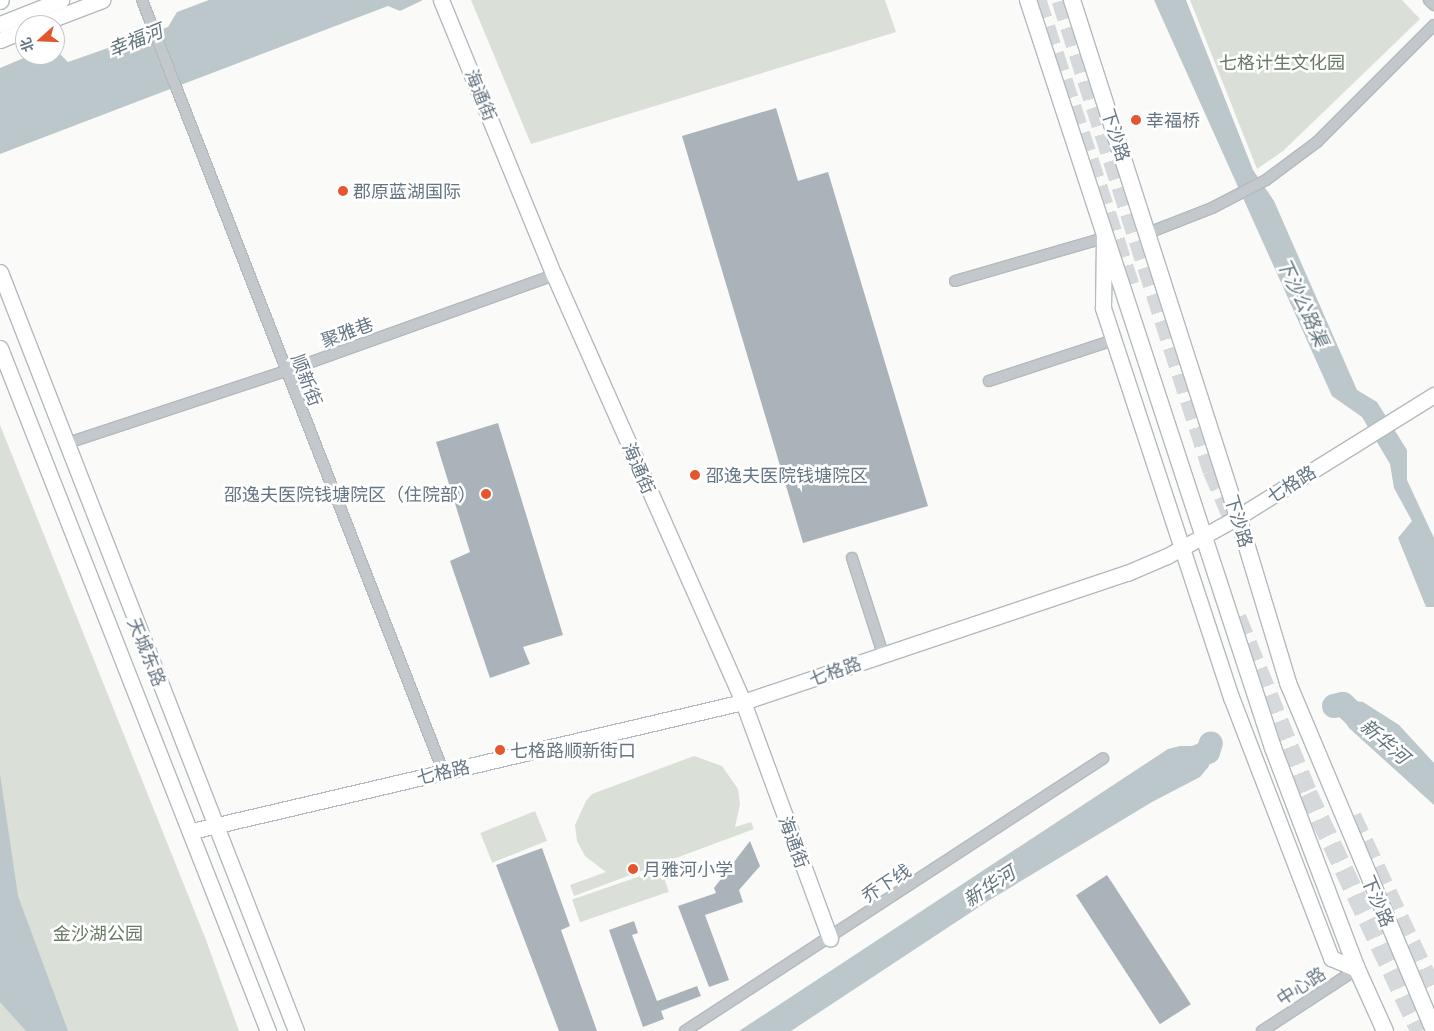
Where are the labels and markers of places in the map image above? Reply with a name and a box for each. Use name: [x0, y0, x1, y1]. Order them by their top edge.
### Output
place label: 幸福桥: [1146, 109, 1200, 131]
marker: 幸福桥: [1130, 114, 1142, 126]
place label: 郡原蓝湖国际: [353, 180, 461, 202]
marker: 郡原蓝湖国际: [337, 185, 349, 197]
place label: 邵逸夫医院钱塘院区: [706, 464, 868, 486]
marker: 邵逸夫医院钱塘院区: [688, 468, 702, 482]
place label: 邵逸夫医院钱塘院区（住院部）: [224, 483, 476, 505]
marker: 邵逸夫医院钱塘院区（住院部）: [480, 488, 492, 500]
place label: 七格路顺新街口: [510, 739, 636, 761]
marker: 七格路顺新街口: [494, 744, 506, 756]
place label: 月雅河小学: [643, 858, 733, 880]
marker: 月雅河小学: [627, 863, 639, 875]

